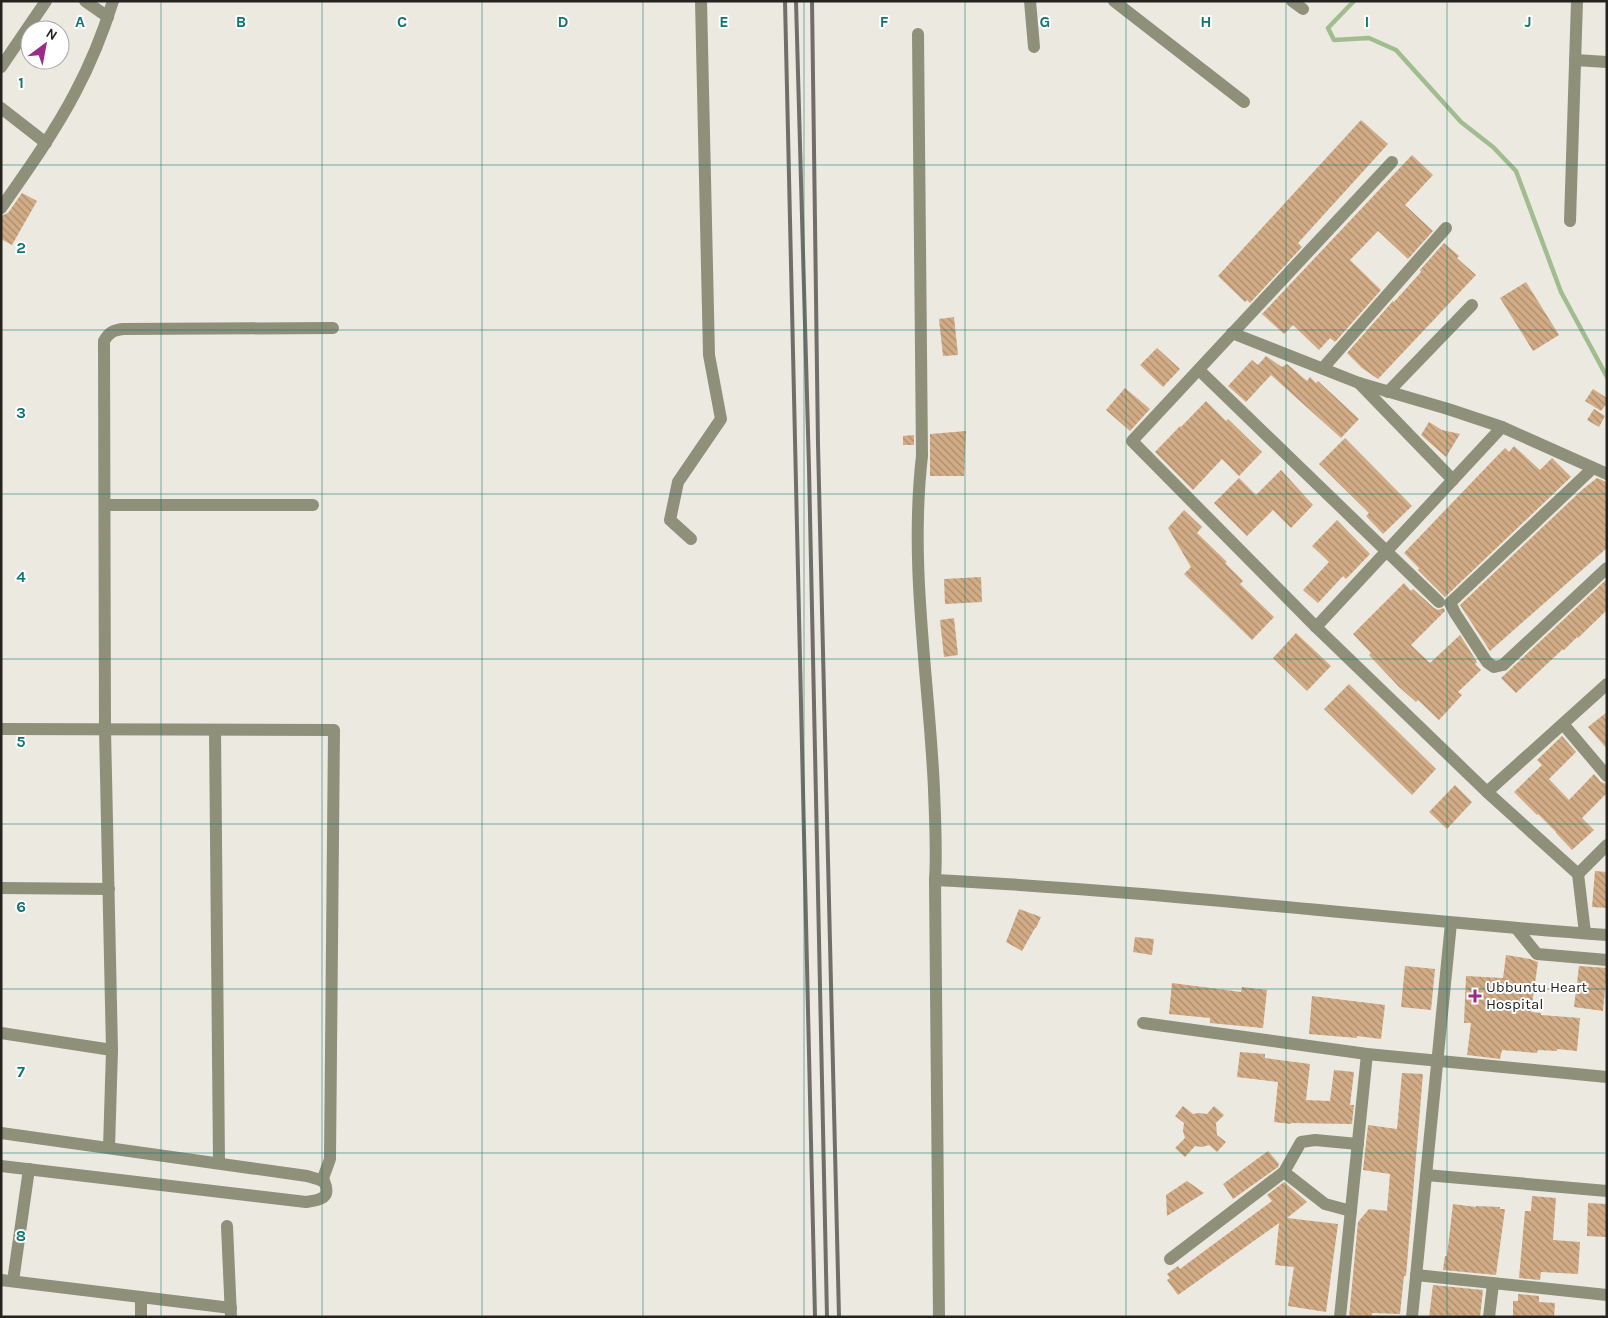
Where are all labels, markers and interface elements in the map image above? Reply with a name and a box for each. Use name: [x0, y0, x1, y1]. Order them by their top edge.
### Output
text: A: [75, 12, 85, 31]
text: B: [236, 12, 246, 31]
text: C: [397, 12, 407, 31]
text: D: [558, 12, 569, 31]
text: E: [719, 12, 729, 31]
text: F: [880, 12, 889, 31]
text: G: [1040, 12, 1050, 31]
text: H: [1200, 12, 1212, 31]
text: I: [1365, 12, 1369, 31]
text: J: [1524, 12, 1532, 31]
north arrow: [20, 20, 70, 70]
text: N: [43, 25, 60, 44]
text: 1: [18, 73, 24, 92]
text: 2: [16, 238, 26, 257]
text: 3: [16, 403, 26, 422]
text: 4: [16, 567, 26, 586]
text: 5: [16, 732, 26, 751]
text: 6: [16, 897, 26, 916]
place label: Ubbuntu Heart Hospital: [1486, 978, 1587, 1013]
marker: Ubbuntu Heart Hospital: [1468, 989, 1482, 1003]
text: 7: [17, 1062, 25, 1081]
text: 8: [16, 1226, 26, 1245]

